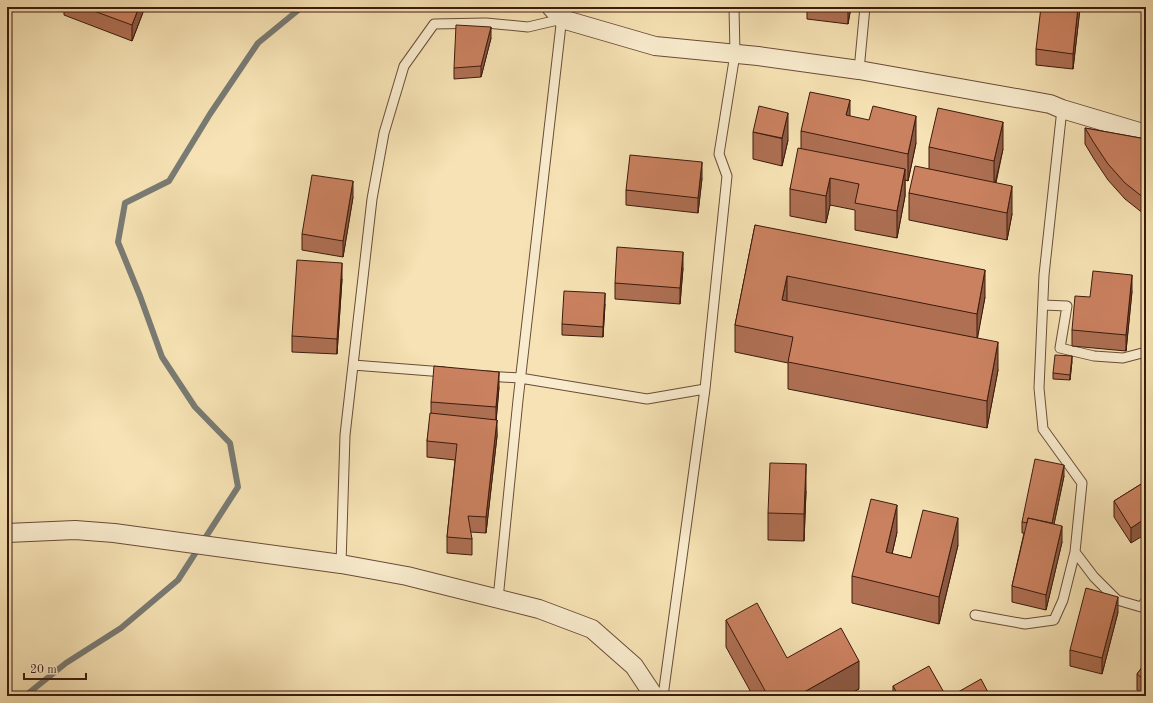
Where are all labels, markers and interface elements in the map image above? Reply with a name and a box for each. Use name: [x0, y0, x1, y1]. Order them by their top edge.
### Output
scale bar: [24, 655, 86, 681]
text: 20 m: [30, 664, 57, 676]

